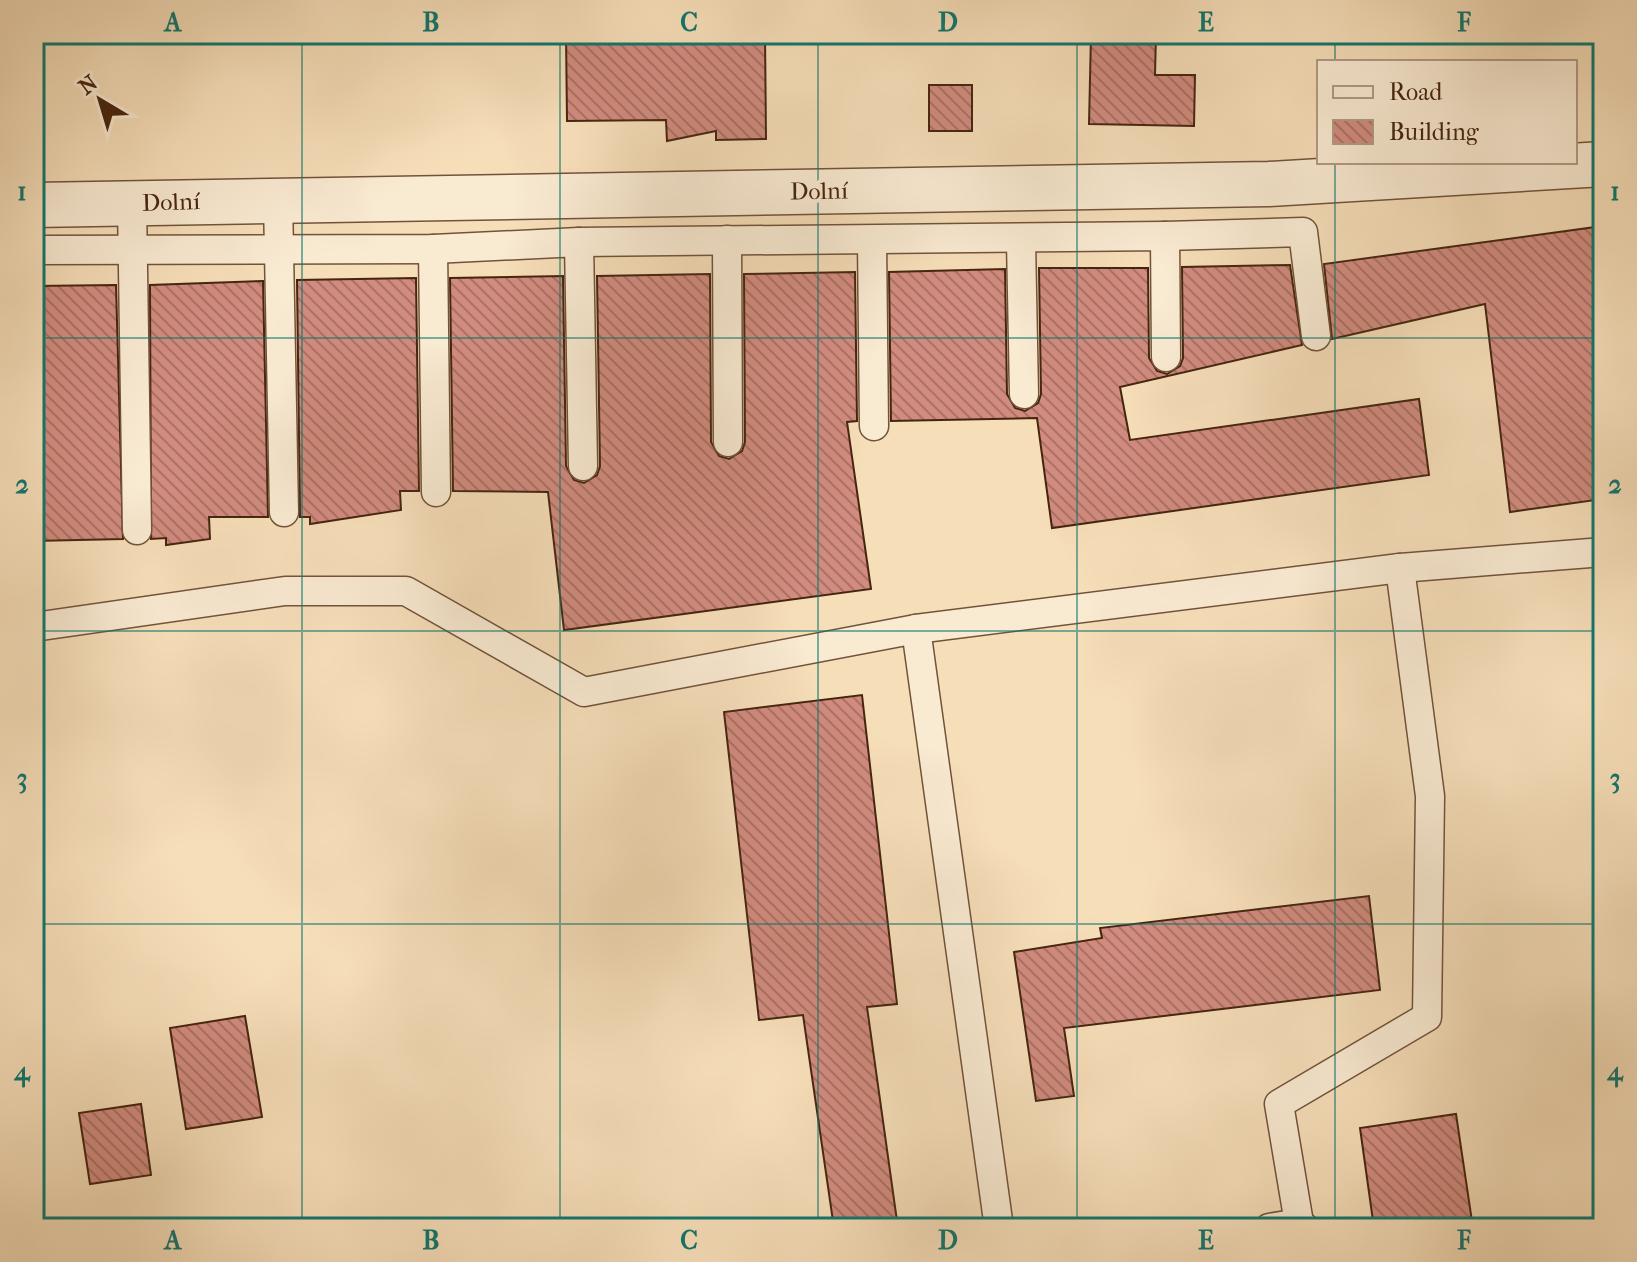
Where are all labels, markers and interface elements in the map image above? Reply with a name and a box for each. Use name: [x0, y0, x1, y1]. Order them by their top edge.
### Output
text: A: [163, 7, 183, 38]
text: B: [423, 7, 440, 38]
text: C: [680, 7, 698, 38]
text: D: [938, 7, 958, 38]
text: E: [1198, 7, 1214, 38]
text: F: [1456, 7, 1471, 38]
north arrow: [60, 60, 140, 140]
legend: [1317, 60, 1577, 164]
text: N: [74, 69, 103, 100]
text: Road: [1389, 78, 1443, 106]
text: Building: [1389, 118, 1480, 146]
text: 1: [17, 176, 27, 207]
street label: Dolní: [790, 176, 849, 206]
text: 1: [1610, 176, 1620, 207]
street label: Dolní: [142, 187, 201, 217]
text: 2: [15, 469, 29, 500]
text: 2: [1608, 469, 1622, 500]
text: 3: [17, 763, 27, 794]
text: 3: [1610, 763, 1620, 794]
text: 4: [13, 1056, 31, 1088]
text: 4: [1606, 1056, 1624, 1088]
text: A: [163, 1225, 183, 1256]
text: B: [423, 1225, 440, 1256]
text: C: [680, 1225, 698, 1256]
text: D: [938, 1225, 958, 1256]
text: E: [1198, 1225, 1214, 1256]
text: F: [1456, 1225, 1471, 1256]

